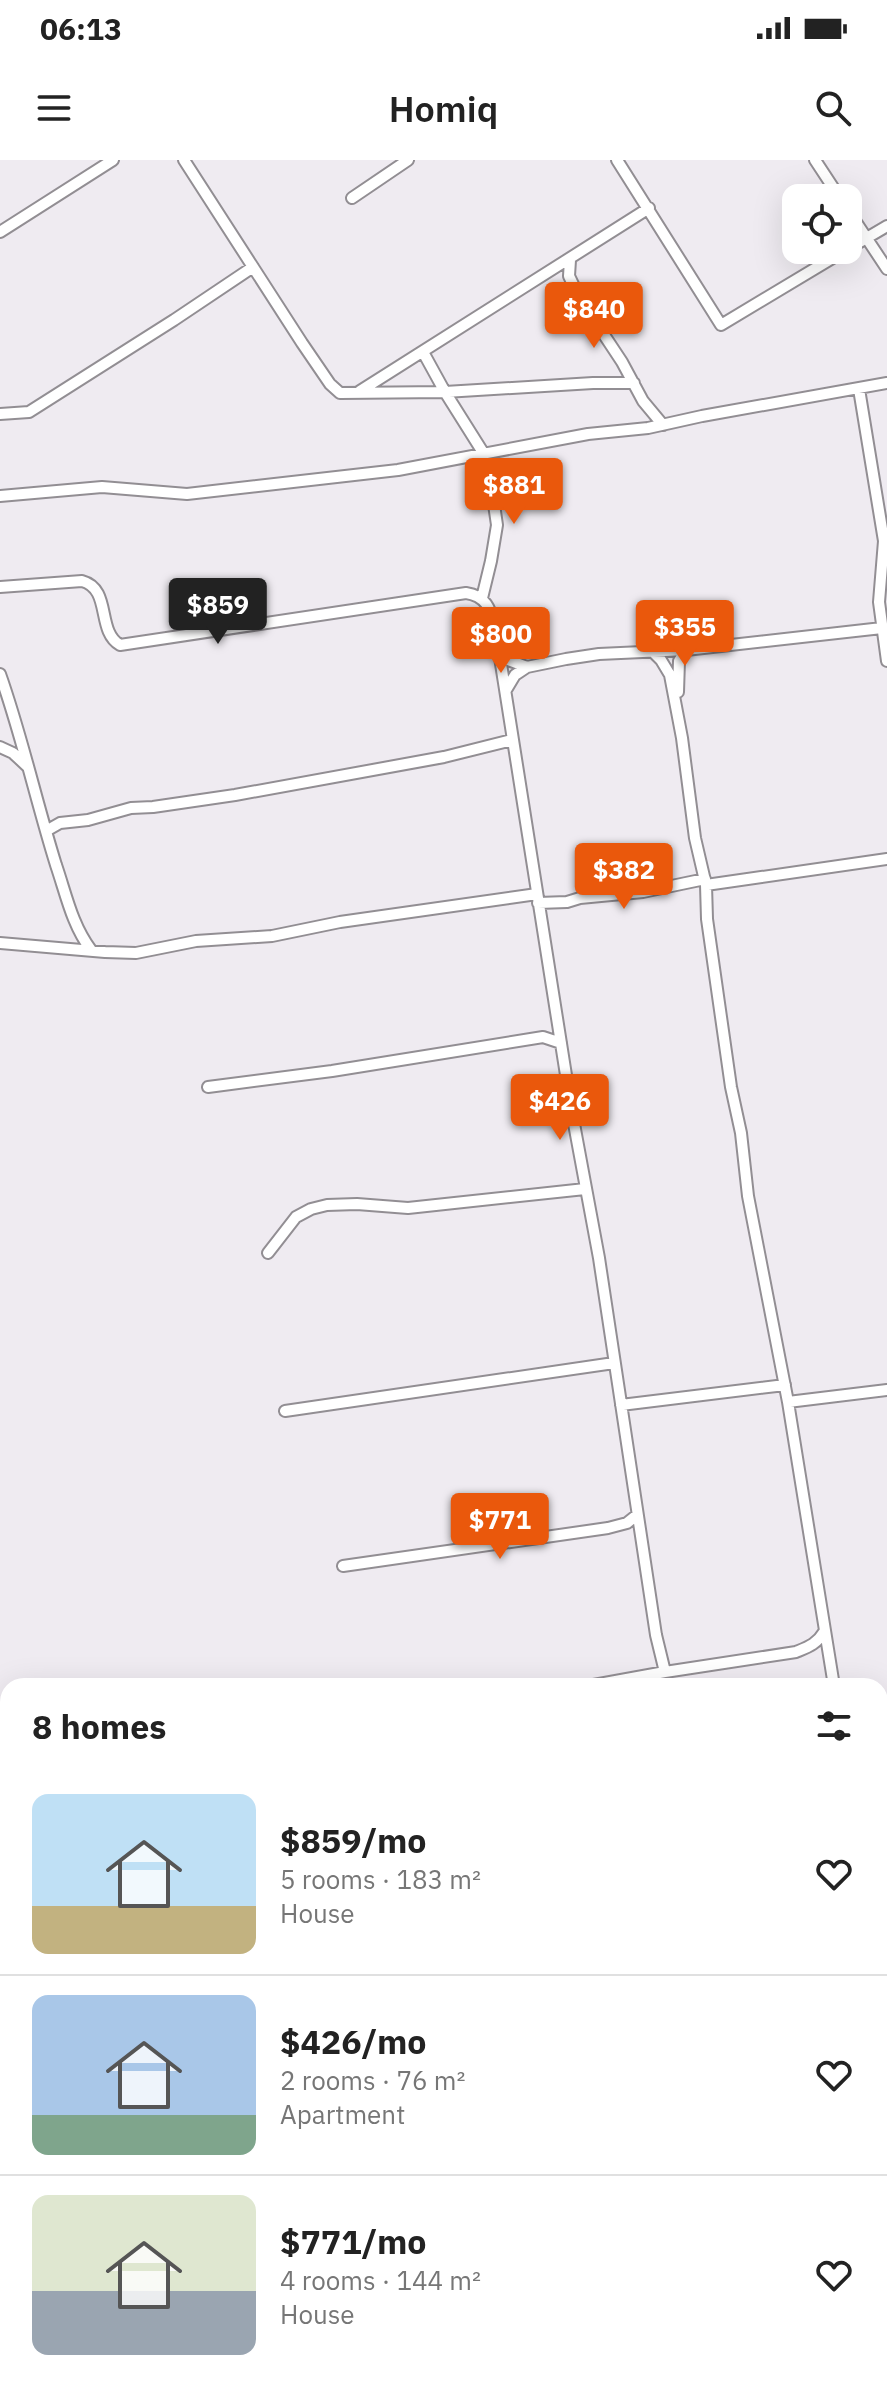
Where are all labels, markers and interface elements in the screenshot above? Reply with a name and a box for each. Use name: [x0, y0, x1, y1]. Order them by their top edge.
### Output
text: 06:13: [40, 9, 122, 48]
text: Homiq: [389, 85, 498, 132]
icon: menu: [32, 86, 76, 130]
icon: search: [811, 86, 855, 130]
map controls: [782, 184, 862, 264]
button: locate: [782, 184, 862, 264]
pin: $840: [547, 282, 641, 350]
text: $840: [563, 291, 625, 325]
pin: $881: [467, 458, 561, 526]
text: $881: [483, 467, 545, 501]
pin: $859: [171, 578, 265, 646]
text: $859: [187, 587, 249, 621]
pin: $355: [638, 600, 732, 668]
pin: $800: [454, 607, 548, 675]
text: $355: [654, 609, 716, 643]
text: $800: [470, 616, 532, 650]
pin: $382: [577, 843, 671, 911]
text: $382: [593, 852, 655, 886]
pin: $426: [513, 1074, 607, 1142]
text: $426: [529, 1083, 591, 1117]
pin: $771: [453, 1493, 547, 1561]
text: $771: [469, 1502, 531, 1536]
text: 8 homes: [32, 1704, 167, 1748]
icon: filters: [812, 1704, 856, 1748]
text: $859/mo: [280, 1818, 427, 1862]
icon: home: [96, 1826, 192, 1922]
icon: heart: [812, 1852, 856, 1896]
text: 5 rooms · 183 m²: [280, 1862, 481, 1896]
text: House: [280, 1896, 355, 1930]
text: $426/mo: [280, 2019, 427, 2063]
icon: home: [96, 2027, 192, 2123]
icon: heart: [812, 2053, 856, 2097]
text: 2 rooms · 76 m²: [280, 2063, 465, 2097]
text: Apartment: [280, 2097, 405, 2131]
text: $771/mo: [280, 2219, 427, 2263]
icon: home: [96, 2227, 192, 2323]
icon: heart: [812, 2253, 856, 2297]
text: 4 rooms · 144 m²: [280, 2263, 481, 2297]
text: House: [280, 2297, 355, 2331]

